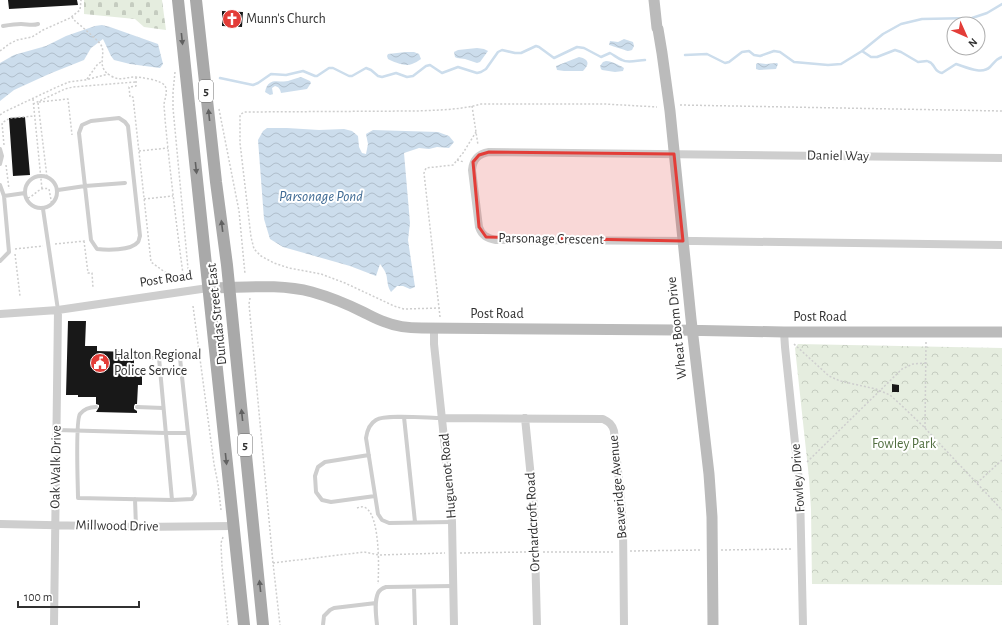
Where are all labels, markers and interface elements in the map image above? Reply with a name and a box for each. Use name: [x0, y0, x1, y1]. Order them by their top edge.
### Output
church icon: Munn's Church: [221, 8, 243, 30]
place label: Munn's Church: [246, 12, 326, 26]
north arrow: [946, 16, 986, 56]
one-way arrow: [179, 33, 185, 45]
text: N: [966, 36, 979, 49]
road number: 5: [199, 80, 213, 102]
one-way arrow: [206, 109, 212, 121]
street label: Daniel Way: [807, 148, 869, 164]
one-way arrow: [192, 162, 199, 174]
water label: Parsonage Pond: [279, 189, 363, 204]
one-way arrow: [219, 220, 225, 232]
street label: Parsonage Crescent: [498, 231, 604, 247]
street label: Dundas Street East: [205, 262, 229, 366]
street label: Post Road: [139, 268, 193, 290]
street label: Wheat Boom Drive: [665, 276, 689, 380]
street label: Post Road: [470, 307, 524, 321]
street label: Post Road: [793, 310, 847, 324]
place label: Halton Regional Police Service: [114, 348, 201, 378]
public building icon: Halton Regional Police Service: [89, 352, 111, 374]
one-way arrow: [239, 409, 245, 421]
street label: Oak Walk Drive: [48, 425, 64, 509]
street label: Huguenot Road: [437, 433, 459, 519]
road number: 5: [238, 434, 252, 456]
street label: Beaveridge Avenue: [607, 435, 629, 539]
park label: Fowley Park: [872, 437, 937, 451]
street label: Fowley Drive: [789, 443, 807, 513]
one-way arrow: [223, 453, 230, 465]
street label: Orchardcroft Road: [523, 472, 543, 572]
street label: Millwood Drive: [75, 518, 159, 534]
one-way arrow: [256, 580, 263, 592]
scale bar: [18, 583, 139, 609]
text: 100 m: [24, 591, 52, 603]

